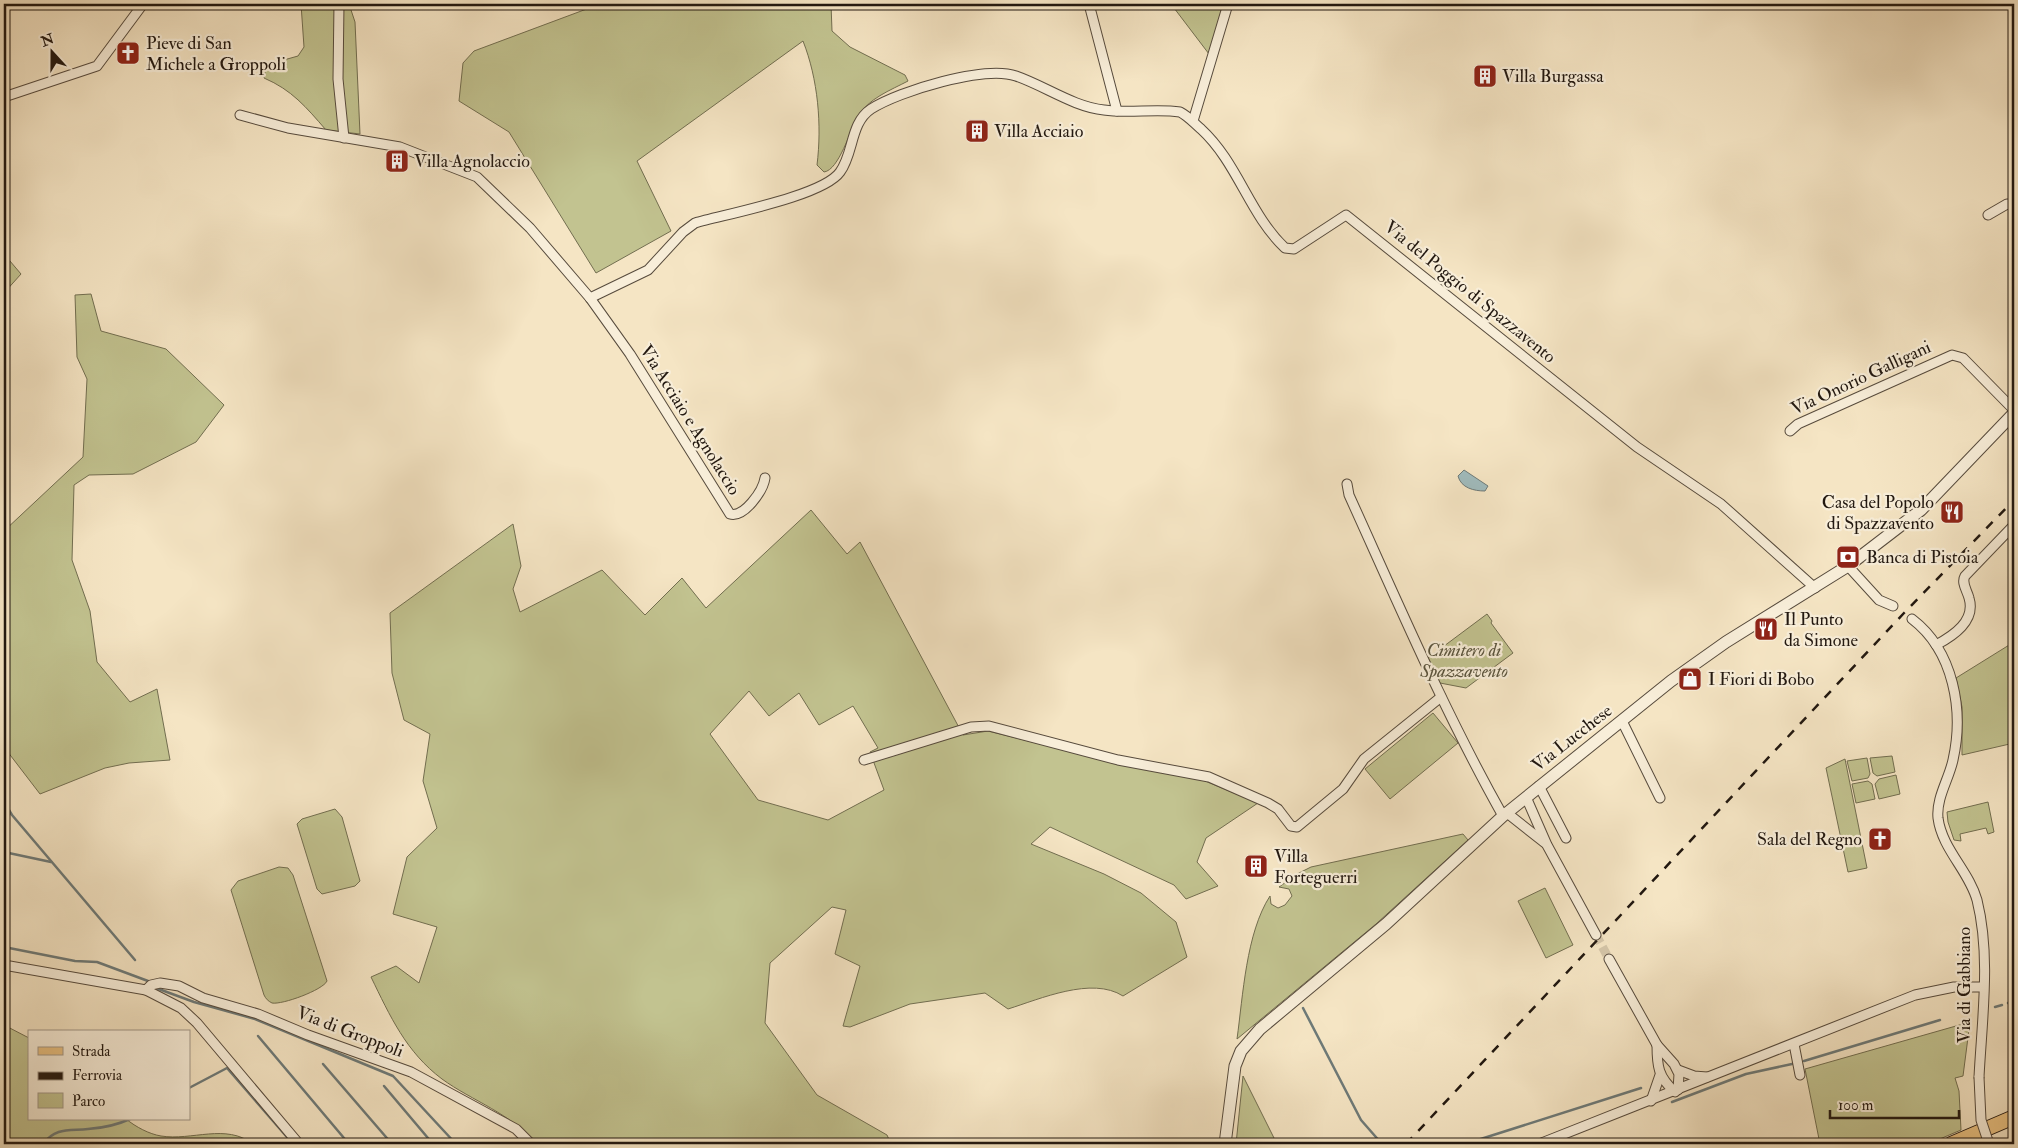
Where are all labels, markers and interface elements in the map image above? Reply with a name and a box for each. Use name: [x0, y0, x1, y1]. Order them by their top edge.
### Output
north arrow: [28, 28, 78, 78]
text: N: [38, 30, 57, 51]
place label: Pieve di San Michele a Groppoli: [146, 32, 286, 76]
church icon: Pieve di San Michele a Groppoli: [115, 40, 141, 66]
building icon: Villa Burgassa: [1472, 63, 1498, 89]
place label: Villa Burgassa: [1502, 65, 1604, 88]
building icon: Villa Acciaio: [964, 118, 990, 144]
place label: Villa Acciaio: [994, 120, 1084, 143]
building icon: Villa Agnolaccio: [384, 148, 410, 174]
place label: Villa Agnolaccio: [414, 150, 530, 173]
street label: Via del Poggio di Spazzavento: [1380, 216, 1561, 369]
street label: Via Onorio Galligani: [1787, 335, 1935, 421]
street label: Via Acciaio e Agnolaccio: [634, 340, 746, 500]
place label: Casa del Popolo di Spazzavento: [1822, 491, 1934, 535]
restaurant icon: Casa del Popolo di Spazzavento: [1939, 499, 1965, 525]
bank icon: Banca di Pistoia: [1835, 544, 1861, 570]
place label: Banca di Pistoia: [1866, 546, 1979, 569]
place label: Il Punto da Simone: [1784, 608, 1859, 652]
restaurant icon: Il Punto da Simone: [1753, 616, 1779, 642]
park label: Cimitero di Spazzavento: [1419, 639, 1508, 683]
shop icon: I Fiori di Bobo: [1677, 666, 1703, 692]
place label: I Fiori di Bobo: [1708, 668, 1815, 691]
street label: Via Lucchese: [1527, 699, 1617, 777]
church icon: Sala del Regno: [1867, 826, 1893, 852]
place label: Sala del Regno: [1757, 828, 1862, 851]
place label: Villa Forteguerri: [1274, 845, 1358, 889]
building icon: Villa Forteguerri: [1243, 853, 1269, 879]
street label: Via di Gabbiano: [1953, 927, 1976, 1043]
street label: Via di Groppoli: [293, 1001, 407, 1063]
legend: [28, 1030, 190, 1120]
text: Strada: [72, 1042, 111, 1061]
text: Ferrovia: [72, 1066, 123, 1085]
scale bar: [1830, 1088, 1959, 1120]
text: Parco: [72, 1092, 105, 1111]
text: 100 m: [1838, 1096, 1874, 1115]

